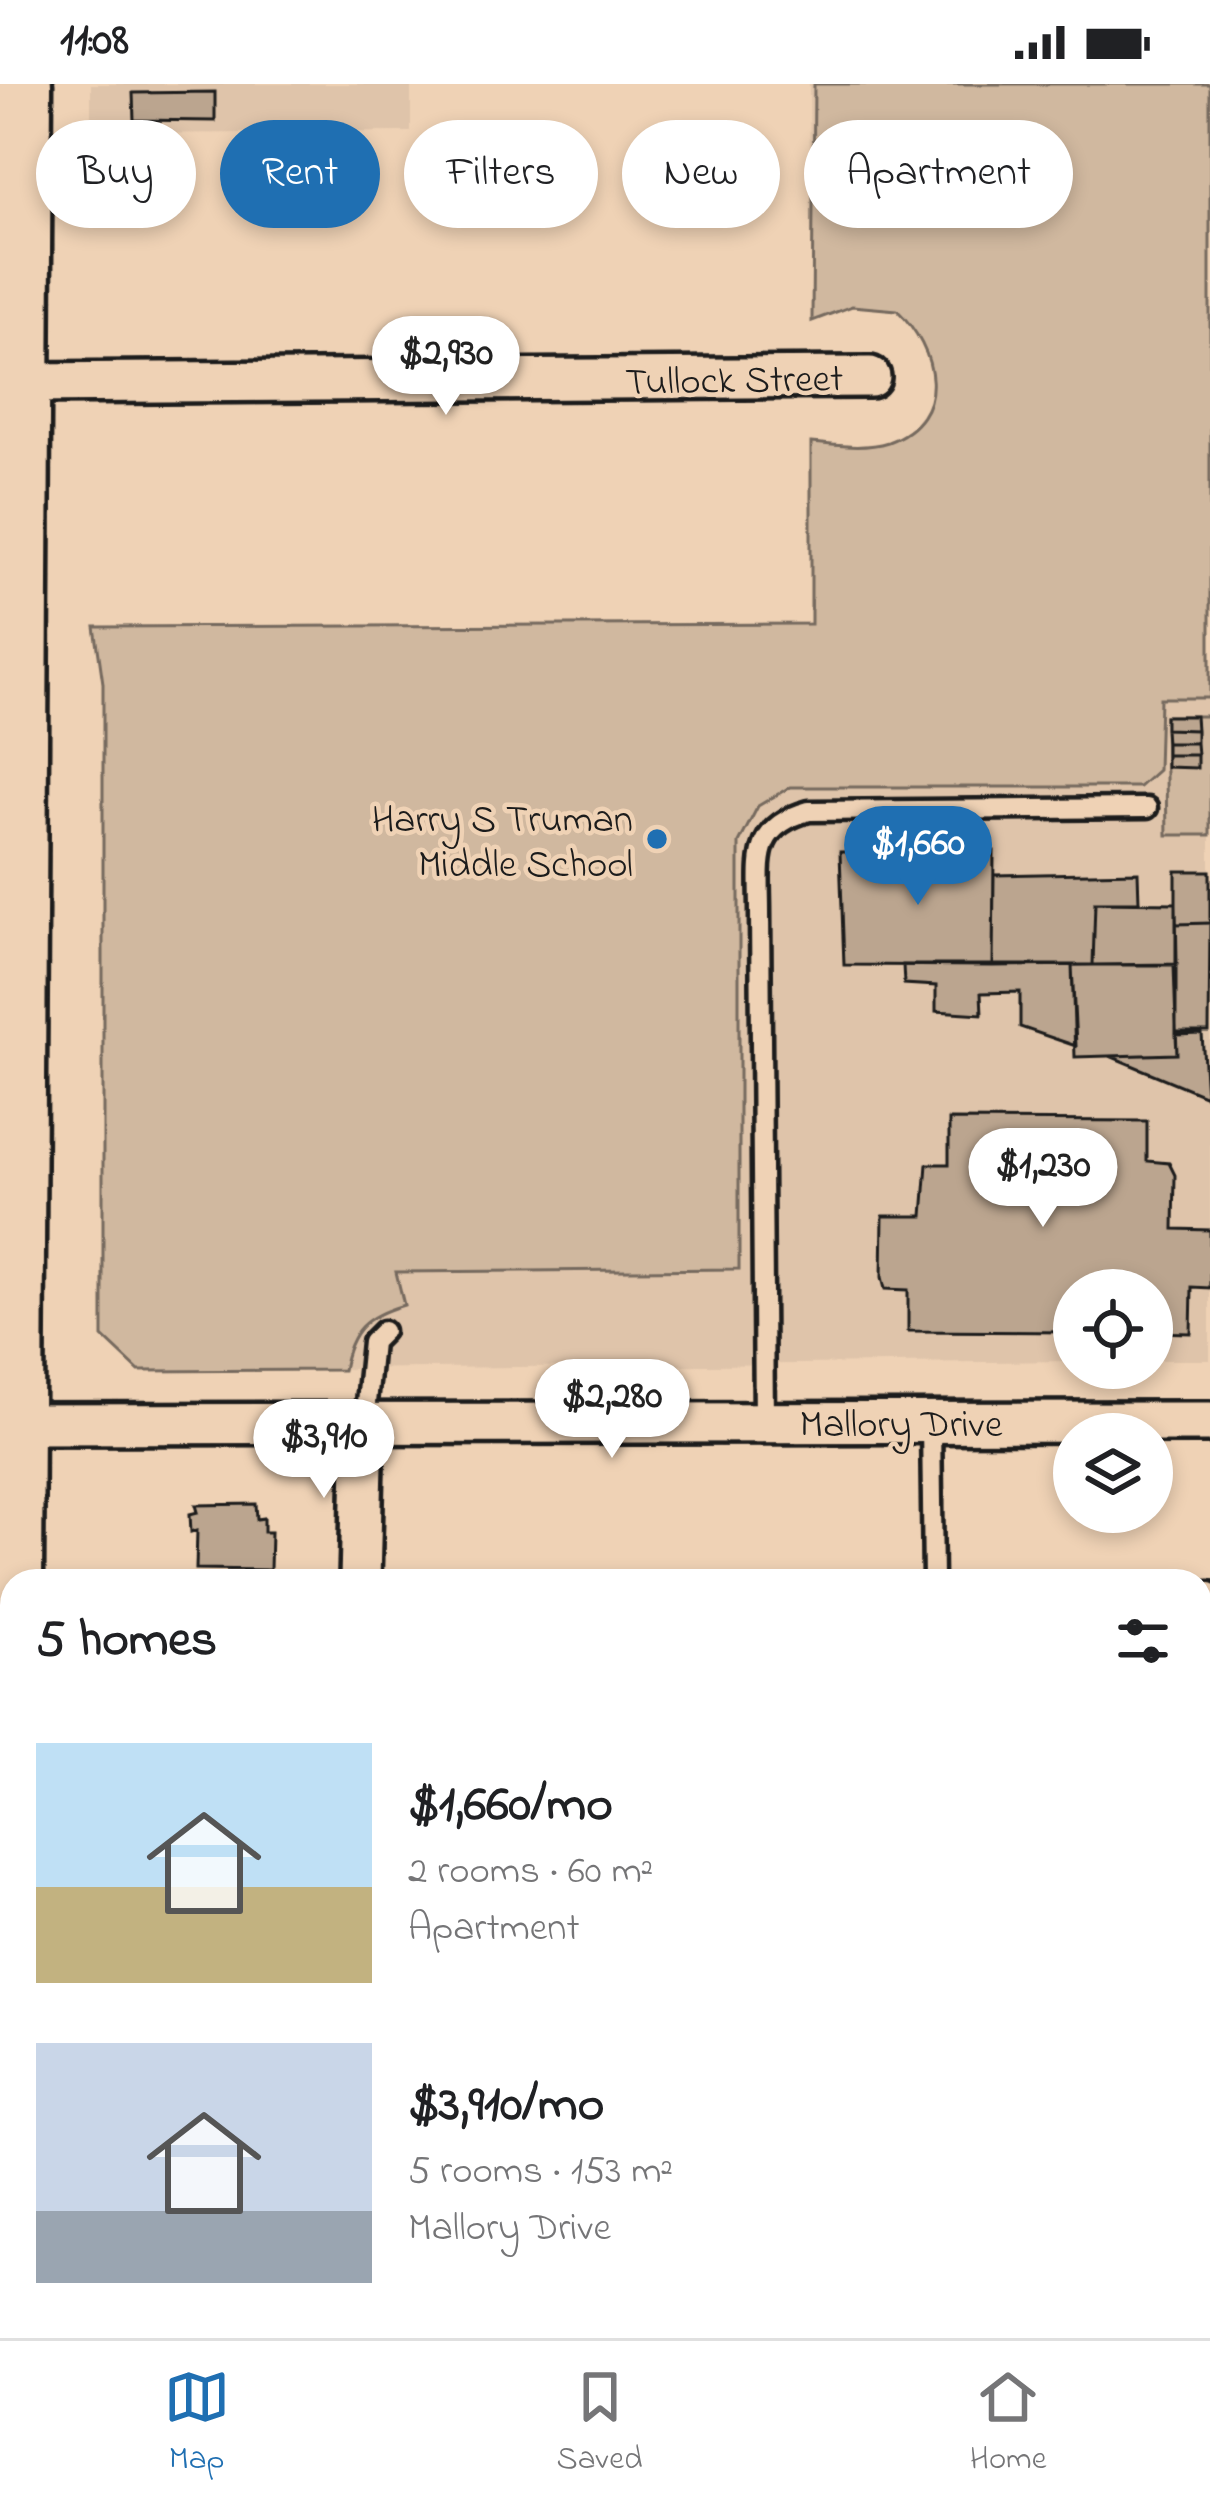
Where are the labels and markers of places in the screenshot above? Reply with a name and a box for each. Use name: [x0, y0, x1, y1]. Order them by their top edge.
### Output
pin: $2,930: [348, 316, 544, 418]
place label: Harry S Truman Middle School: [372, 793, 633, 895]
pin: $1,660: [820, 806, 1016, 908]
marker: Harry S Truman Middle School: [644, 826, 670, 852]
pin: $1,230: [945, 1128, 1141, 1230]
pin: $2,280: [514, 1359, 710, 1461]
pin: $3,910: [226, 1399, 422, 1501]

